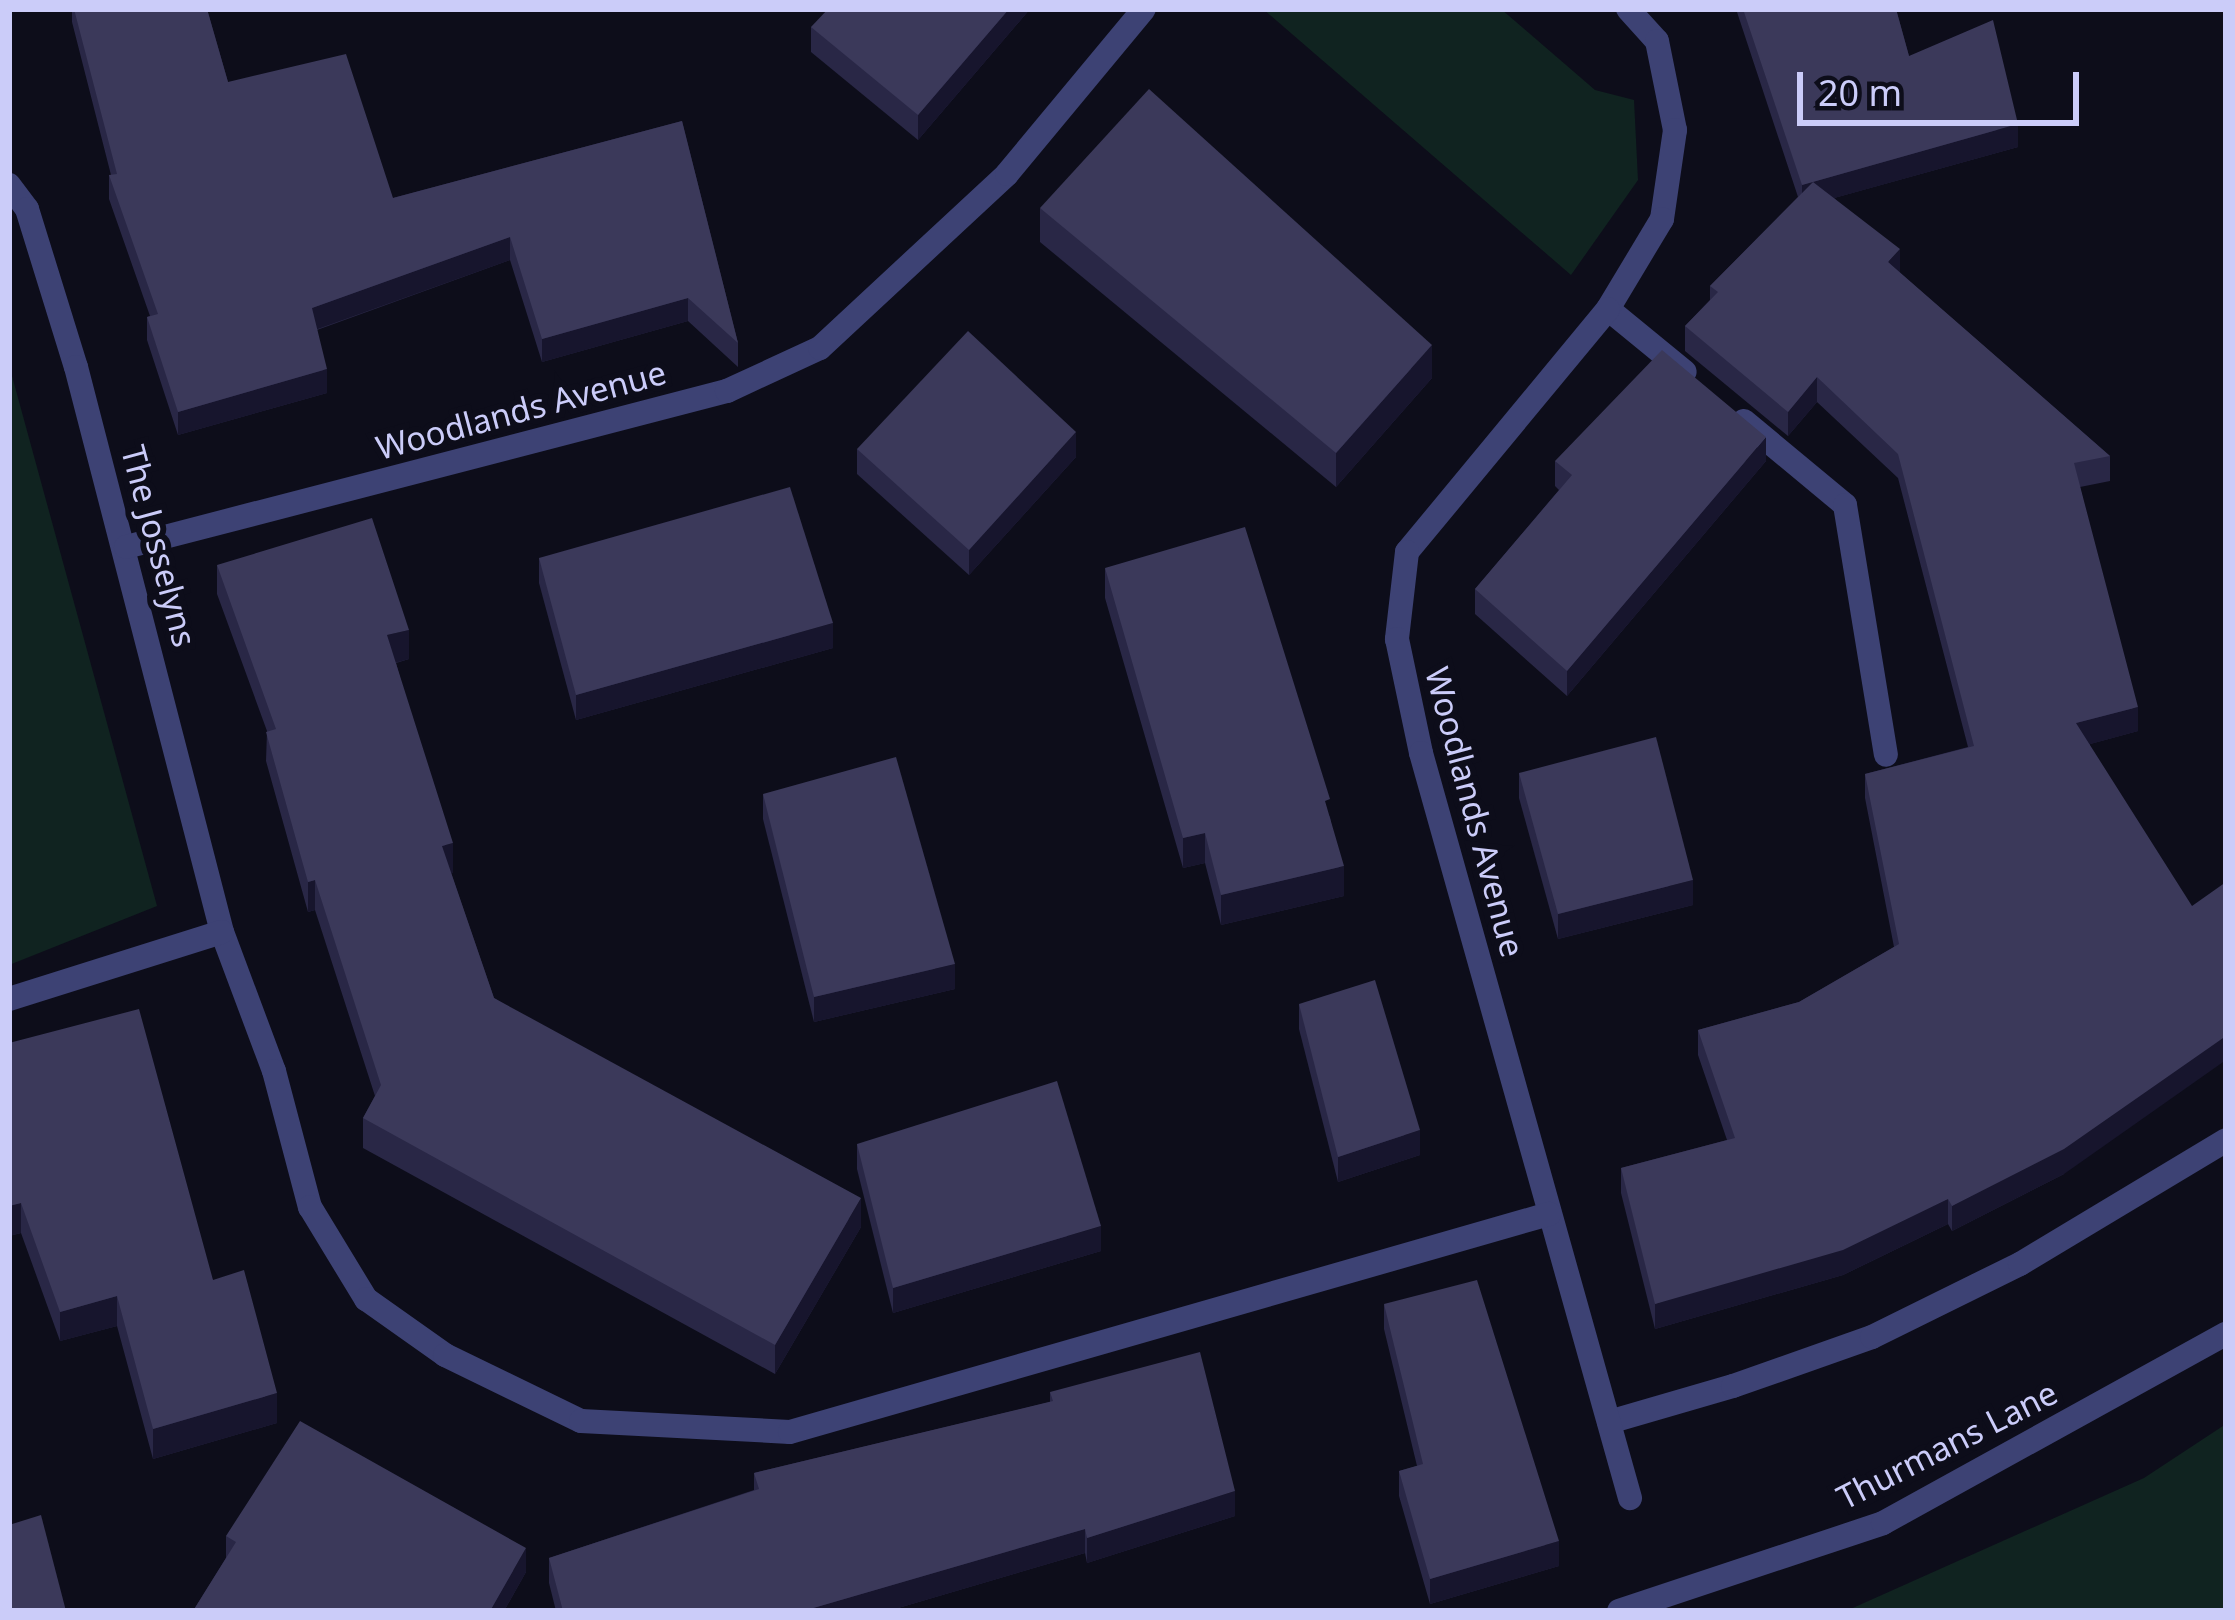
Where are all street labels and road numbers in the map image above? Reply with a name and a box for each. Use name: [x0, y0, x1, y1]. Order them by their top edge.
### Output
street label: Woodlands Avenue: [372, 352, 670, 468]
street label: The Josselyns: [113, 441, 205, 651]
street label: Woodlands Avenue: [1417, 663, 1533, 961]
street label: Thurmans Lane: [1830, 1372, 2064, 1518]

